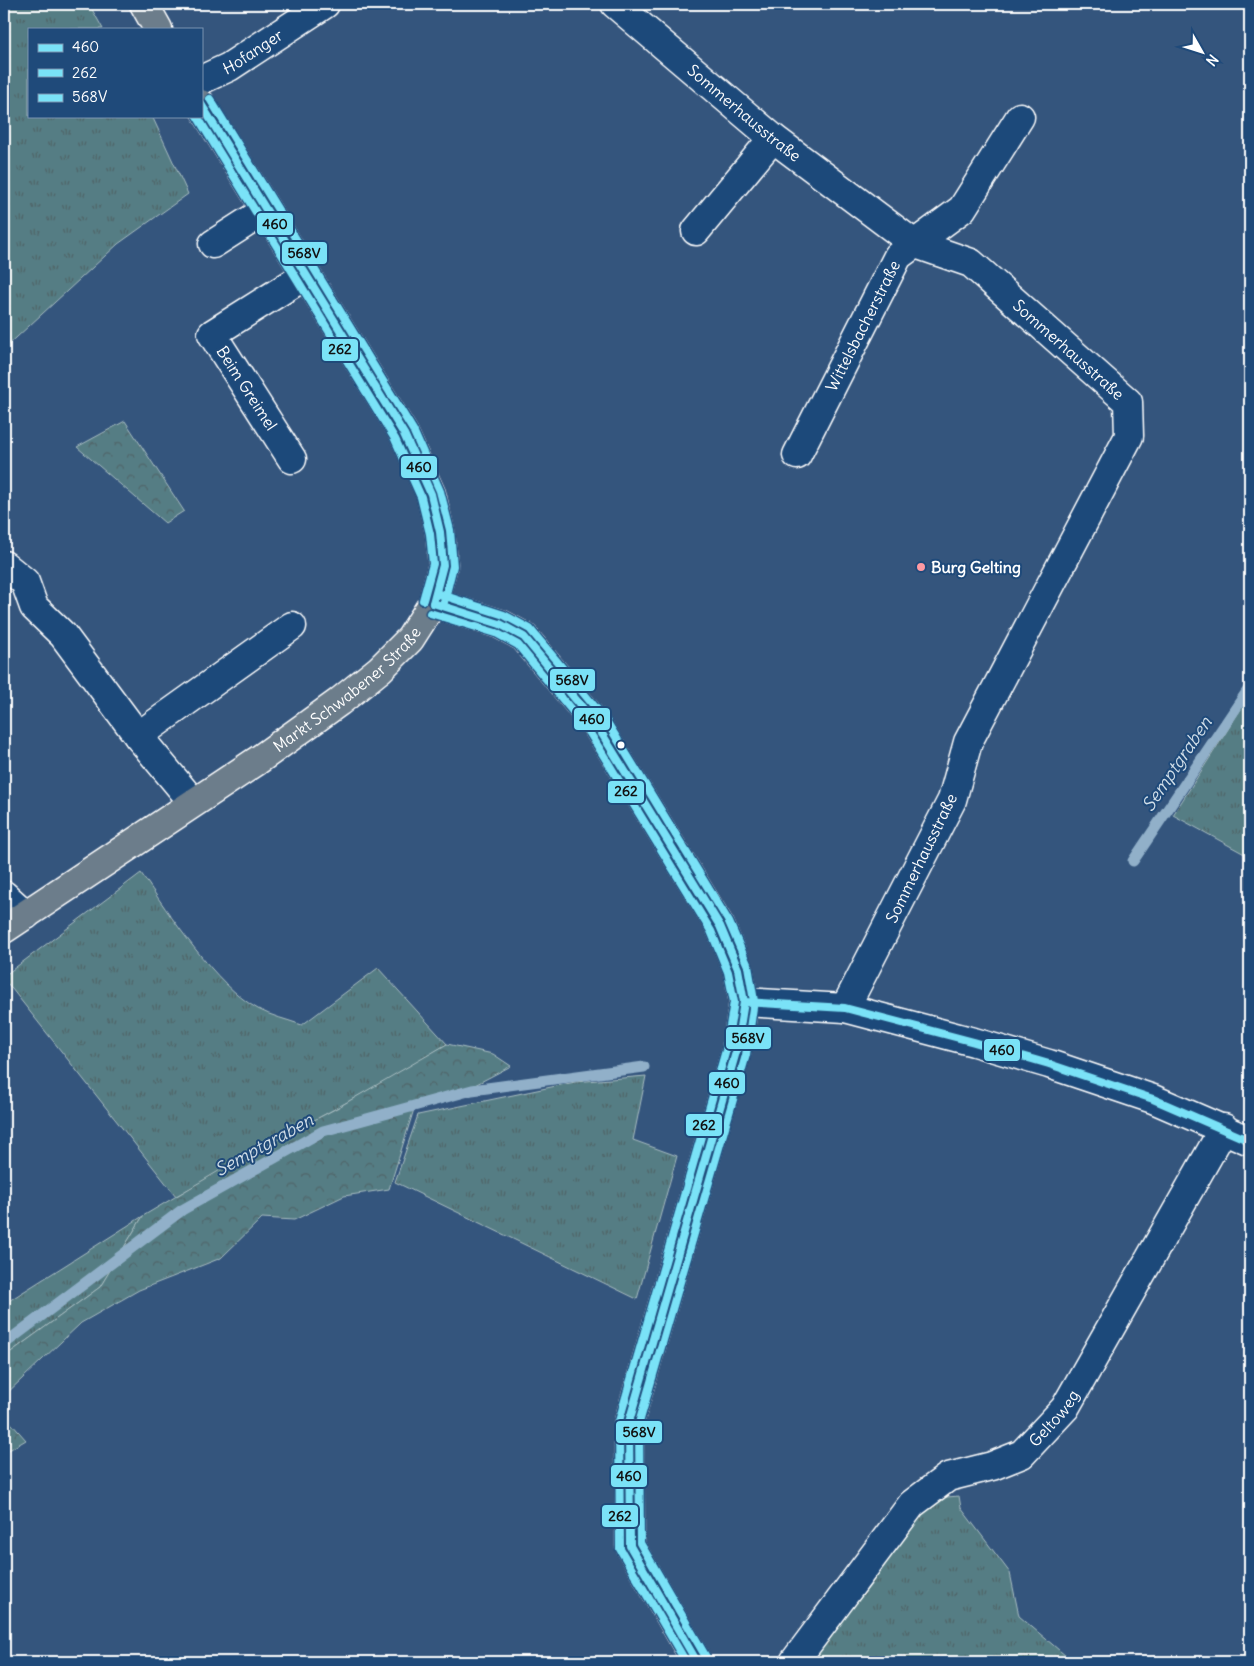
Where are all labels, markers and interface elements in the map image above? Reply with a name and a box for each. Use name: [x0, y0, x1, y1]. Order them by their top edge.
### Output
street label: Hofanger: [219, 24, 287, 79]
legend: [28, 28, 202, 118]
north arrow: [1176, 28, 1226, 78]
text: 460: [72, 37, 99, 56]
text: N: [1202, 51, 1222, 70]
street label: Sommerhausstraße: [683, 60, 805, 166]
text: 262: [72, 63, 97, 82]
text: 568V: [72, 87, 107, 106]
line badge: 460: [256, 212, 294, 236]
text: 460: [262, 215, 288, 233]
line badge: 568V: [281, 241, 328, 265]
text: 568V: [288, 244, 321, 262]
street label: Wittelsbacherstraße: [821, 257, 904, 395]
street label: Sommerhausstraße: [1009, 295, 1128, 404]
line badge: 262: [321, 338, 359, 362]
text: 262: [328, 340, 352, 358]
street label: Beim Greimel: [212, 342, 282, 434]
line badge: 460: [400, 455, 438, 479]
text: 460: [406, 458, 432, 476]
place label: Burg Gelting: [931, 557, 1021, 578]
marker: Burg Gelting: [915, 561, 927, 573]
street label: Markt Schwabener Straße: [269, 623, 425, 756]
line badge: 568V: [549, 668, 596, 692]
text: 568V: [556, 671, 589, 689]
line badge: 460: [573, 707, 611, 731]
text: 460: [579, 710, 605, 728]
water label: Semptgraben: [1137, 712, 1217, 815]
unlabelled marker: [616, 740, 626, 750]
line badge: 262: [607, 780, 645, 804]
text: 262: [614, 782, 638, 800]
street label: Sommerhausstraße: [881, 790, 961, 926]
line badge: 568V: [725, 1026, 772, 1050]
text: 568V: [732, 1029, 765, 1047]
line badge: 460: [983, 1038, 1021, 1062]
text: 460: [989, 1041, 1015, 1059]
line badge: 460: [708, 1071, 746, 1095]
text: 460: [714, 1074, 740, 1092]
water label: Semptgraben: [210, 1108, 318, 1181]
line badge: 262: [685, 1113, 723, 1137]
text: 262: [692, 1116, 716, 1134]
street label: Geltoweg: [1024, 1386, 1083, 1451]
line badge: 568V: [615, 1420, 663, 1444]
text: 568V: [623, 1423, 656, 1441]
line badge: 460: [610, 1464, 648, 1488]
text: 460: [616, 1467, 642, 1485]
line badge: 262: [601, 1504, 639, 1528]
text: 262: [608, 1507, 632, 1525]

